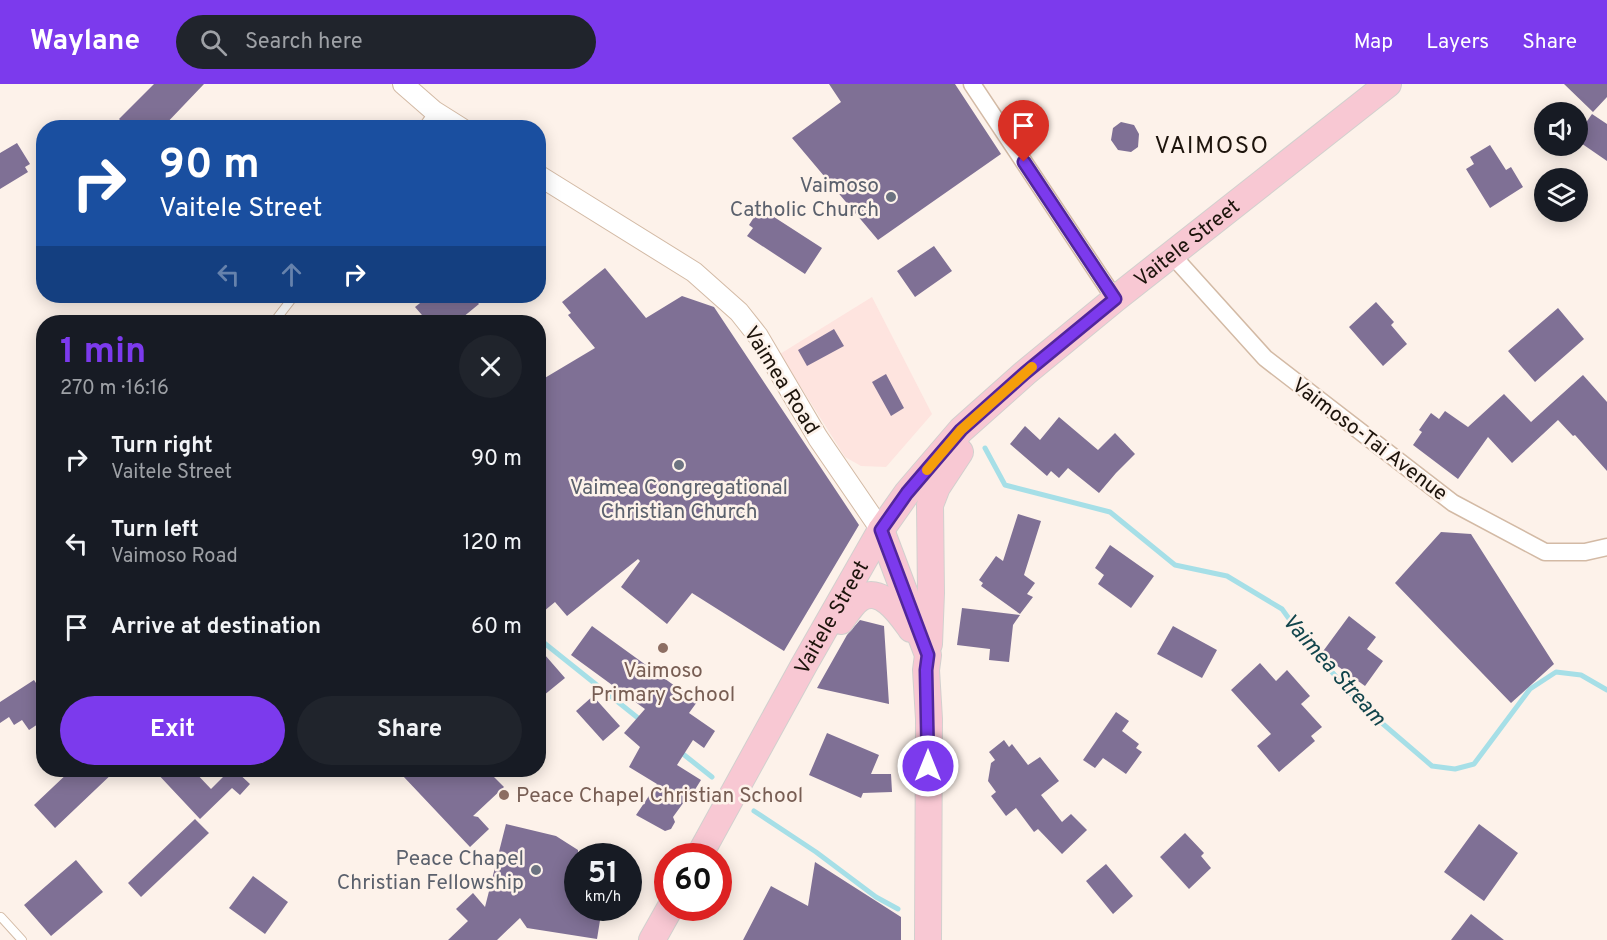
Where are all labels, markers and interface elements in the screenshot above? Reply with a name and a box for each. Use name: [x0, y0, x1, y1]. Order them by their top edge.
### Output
search box: [176, 15, 596, 69]
text: Waylane: [30, 24, 140, 60]
icon: search: [197, 26, 230, 59]
text: Search here: [245, 29, 363, 56]
text: Map: [1354, 29, 1393, 56]
text: Layers: [1426, 29, 1489, 56]
text: Share: [1522, 29, 1577, 56]
pin: [998, 100, 1049, 162]
map controls: [1534, 102, 1588, 222]
button: sound: [1534, 102, 1588, 156]
icon: arrive: [1007, 109, 1040, 142]
district label: VAIMOSO: [1154, 132, 1270, 162]
text: 90 m: [159, 140, 260, 193]
icon: right: [60, 144, 138, 222]
button: layers: [1534, 168, 1588, 222]
place label: Vaimoso Catholic Church: [730, 173, 879, 224]
marker: Vaimoso Catholic Church: [884, 190, 898, 204]
text: Vaitele Street: [159, 192, 323, 226]
street label: Vaitele Street: [1129, 194, 1246, 294]
icon: left: [212, 258, 245, 291]
icon: ahead: [275, 258, 308, 291]
icon: right: [338, 258, 371, 291]
street label: Vaimea Road: [737, 322, 825, 440]
text: 1 min: [60, 330, 146, 376]
button: close: [459, 335, 522, 398]
street label: Vaimoso-Tai Avenue: [1286, 373, 1453, 508]
text: 270 m · 16:16: [60, 376, 169, 402]
text: Turn right: [111, 433, 213, 460]
icon: right: [60, 443, 93, 476]
text: 90 m: [471, 446, 522, 473]
marker: Vaimea Congregational Christian Church: [672, 458, 686, 472]
text: Vaitele Street: [111, 460, 232, 486]
place label: Vaimea Congregational Christian Church: [570, 475, 788, 526]
text: Turn left: [111, 517, 199, 544]
icon: left: [60, 527, 93, 560]
text: 120 m: [462, 530, 522, 557]
text: Vaimoso Road: [111, 544, 238, 570]
street label: Vaitele Street: [789, 556, 876, 680]
water label: Vaimea Stream: [1276, 609, 1391, 733]
icon: arrive: [60, 611, 93, 644]
text: Arrive at destination: [111, 614, 321, 641]
text: 60 m: [471, 614, 522, 641]
marker: Vaimoso Primary School: [656, 641, 670, 655]
place label: Vaimoso Primary School: [591, 658, 735, 709]
button: Exit: [60, 696, 285, 765]
button: Share: [297, 696, 522, 765]
position arrow: [896, 734, 960, 798]
place label: Peace Chapel Christian School: [516, 783, 803, 810]
marker: Peace Chapel Christian School: [497, 788, 511, 802]
speed limit sign: 60: [654, 843, 732, 921]
place label: Peace Chapel Christian Fellowship: [337, 846, 524, 897]
text: 51: [588, 856, 618, 893]
marker: Peace Chapel Christian Fellowship: [529, 863, 543, 877]
text: km/h: [585, 888, 621, 907]

